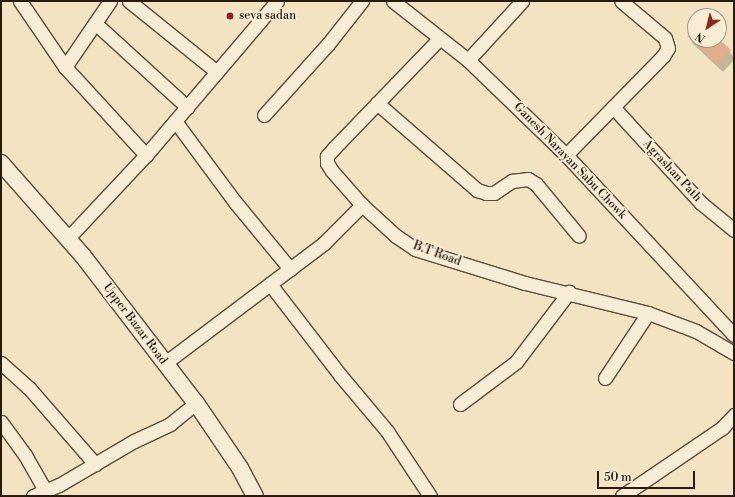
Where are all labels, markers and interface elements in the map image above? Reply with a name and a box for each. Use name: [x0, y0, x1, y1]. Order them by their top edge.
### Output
north arrow: [687, 8, 727, 48]
place label: seva sadan: [239, 9, 296, 23]
marker: seva sadan: [224, 10, 236, 22]
text: N: [693, 29, 708, 45]
street label: Ganesh Narayan Sabu Chowk: [511, 100, 629, 222]
street label: Agrashan Path: [640, 137, 704, 205]
street label: B.T Road: [411, 239, 463, 269]
street label: Upper Bazar Road: [100, 281, 170, 367]
scale bar: [599, 463, 697, 489]
text: 50 m: [604, 470, 632, 485]

